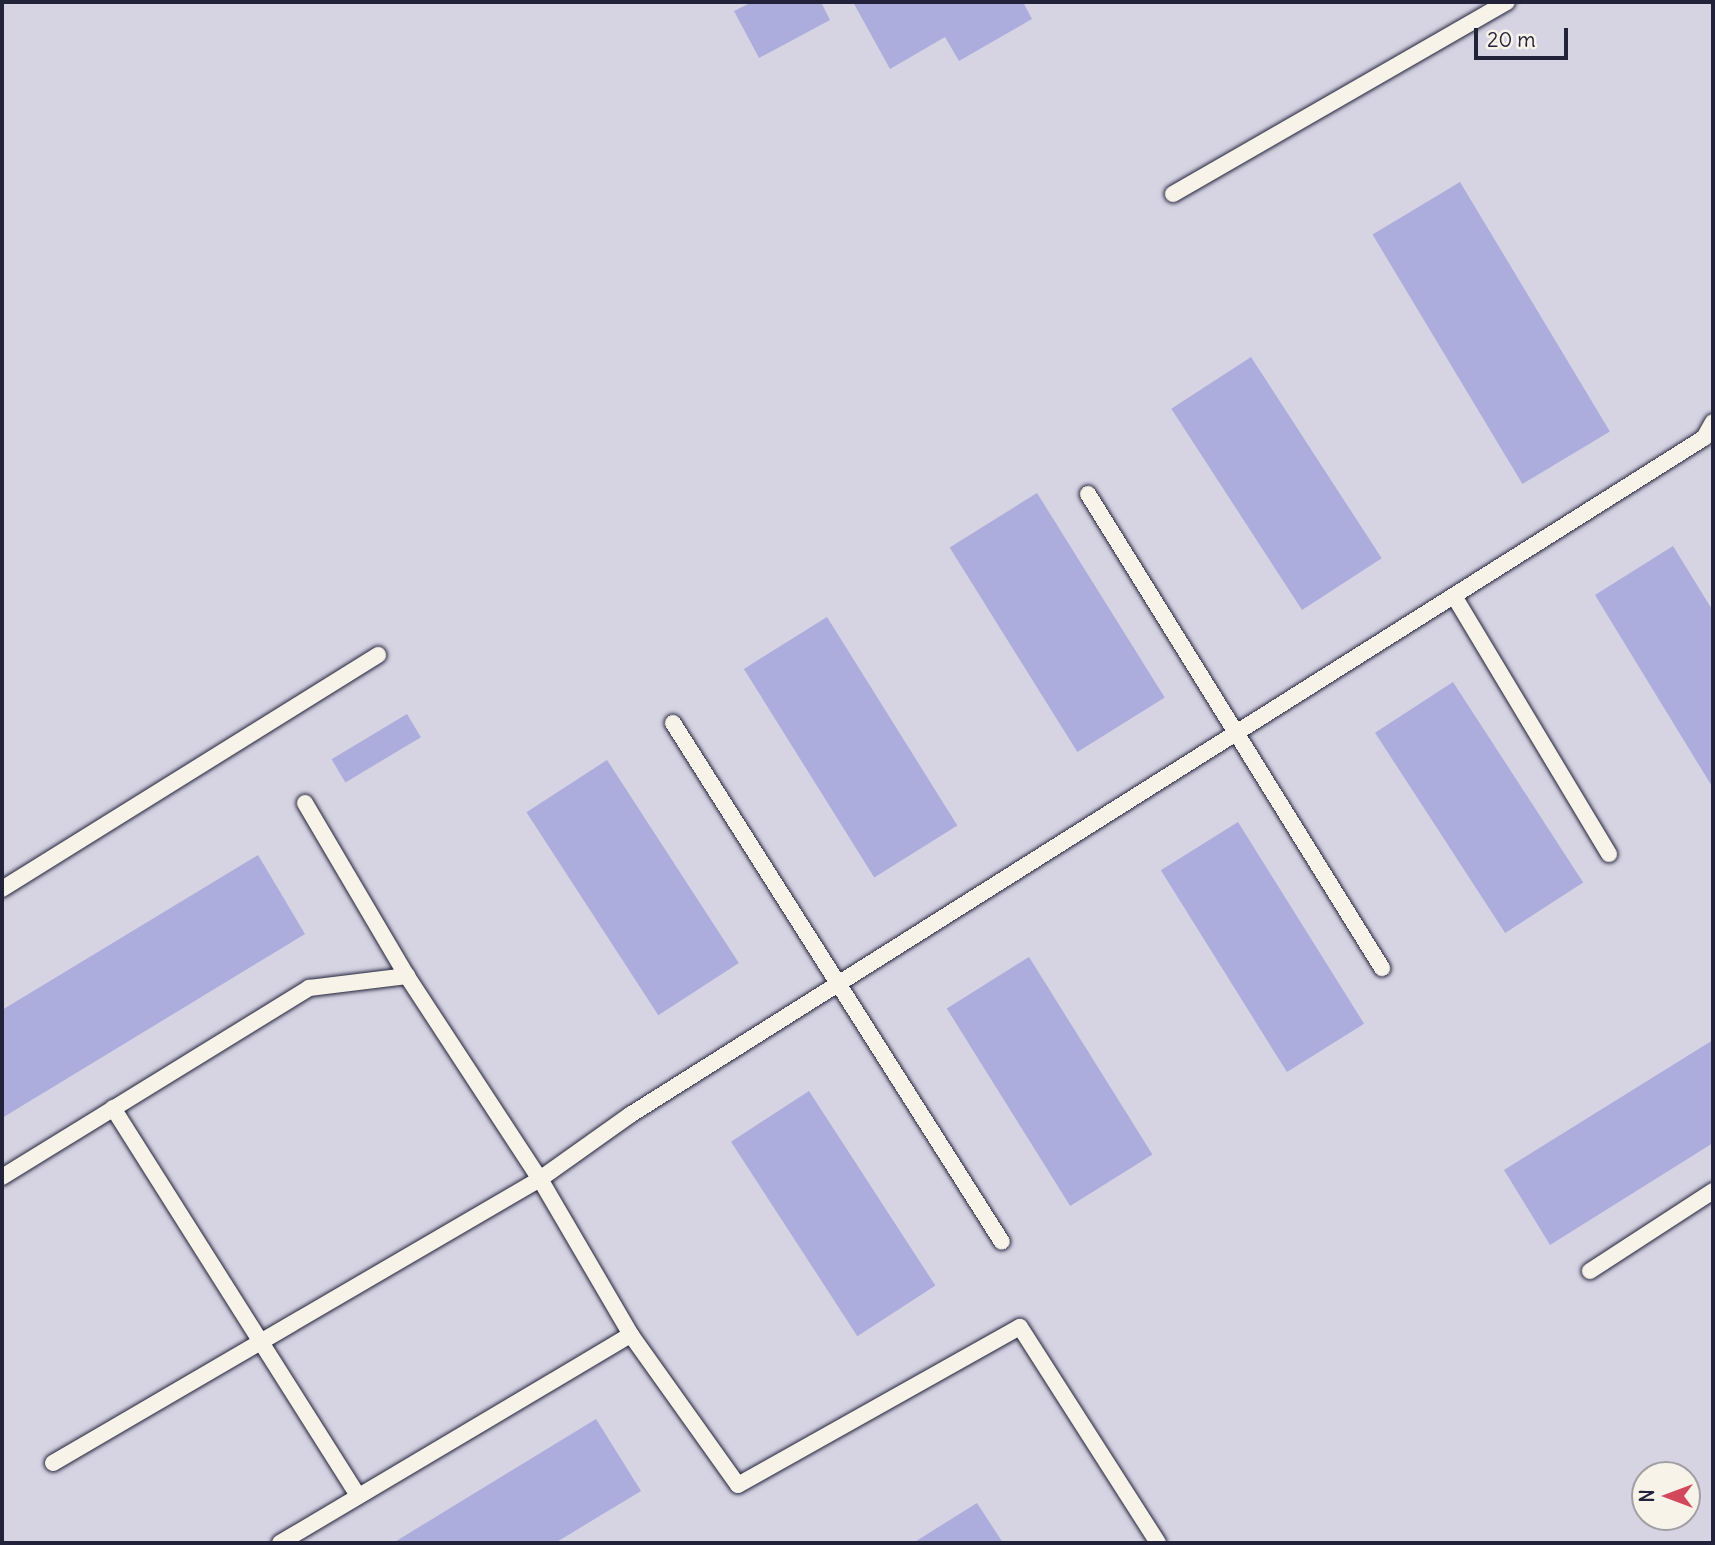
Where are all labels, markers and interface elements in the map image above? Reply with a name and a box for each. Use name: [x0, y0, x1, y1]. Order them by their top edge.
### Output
scale bar: [1477, 14, 1572, 58]
text: 20 m: [1487, 26, 1536, 53]
north arrow: [1631, 1461, 1701, 1531]
text: N: [1635, 1489, 1659, 1503]

